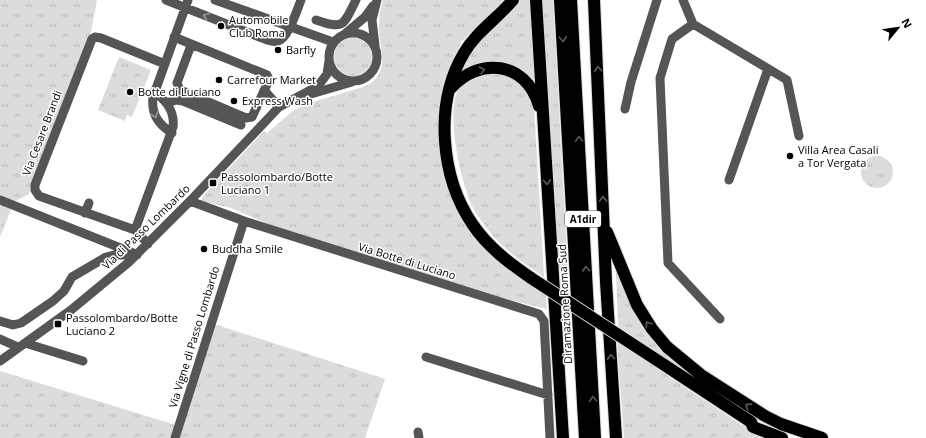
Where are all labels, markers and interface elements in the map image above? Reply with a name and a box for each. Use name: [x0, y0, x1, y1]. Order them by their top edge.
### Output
north arrow: [878, 8, 918, 48]
place label: Automobile Club Roma: [229, 12, 289, 40]
one-way arrow: [203, 13, 211, 21]
text: N: [898, 15, 916, 30]
marker: Automobile Club Roma: [216, 21, 226, 31]
one-way arrow: [558, 36, 567, 42]
place label: Barfly: [286, 42, 316, 57]
marker: Barfly: [273, 45, 283, 55]
one-way arrow: [479, 66, 486, 74]
one-way arrow: [594, 66, 602, 72]
place label: Carrefour Market: [227, 72, 316, 87]
marker: Carrefour Market: [214, 75, 224, 85]
place label: Botte di Luciano: [138, 84, 221, 99]
marker: Botte di Luciano: [125, 87, 135, 97]
street label: Via Cesare Brandi: [18, 88, 65, 178]
place label: Express Wash: [242, 93, 313, 108]
marker: Express Wash: [229, 96, 239, 106]
one-way arrow: [151, 112, 159, 119]
one-way arrow: [574, 136, 583, 142]
place label: Villa Area Casali a Tor Vergata: [798, 142, 878, 170]
marker: Villa Area Casali a Tor Vergata: [785, 151, 795, 161]
place label: Passolombardo/Botte Luciano 1: [221, 169, 333, 197]
marker: Passolombardo/Botte Luciano 1: [208, 178, 218, 188]
one-way arrow: [543, 179, 552, 185]
street label: Via di Passo Lombardo: [99, 180, 193, 273]
one-way arrow: [599, 196, 608, 202]
road number: A1dir: [565, 211, 601, 227]
street label: Via Botte di Luciano: [357, 239, 458, 283]
place label: Buddha Smile: [212, 241, 283, 256]
marker: Buddha Smile: [199, 244, 209, 254]
street label: Diramazione Roma Sud: [554, 244, 575, 364]
street label: Via Vigne di Passo Lombardo: [165, 264, 222, 410]
one-way arrow: [581, 266, 590, 272]
place label: Passolombardo/Botte Luciano 2: [66, 310, 178, 338]
marker: Passolombardo/Botte Luciano 2: [53, 319, 63, 329]
one-way arrow: [646, 322, 653, 329]
one-way arrow: [606, 354, 615, 360]
one-way arrow: [589, 396, 597, 402]
one-way arrow: [746, 404, 753, 411]

